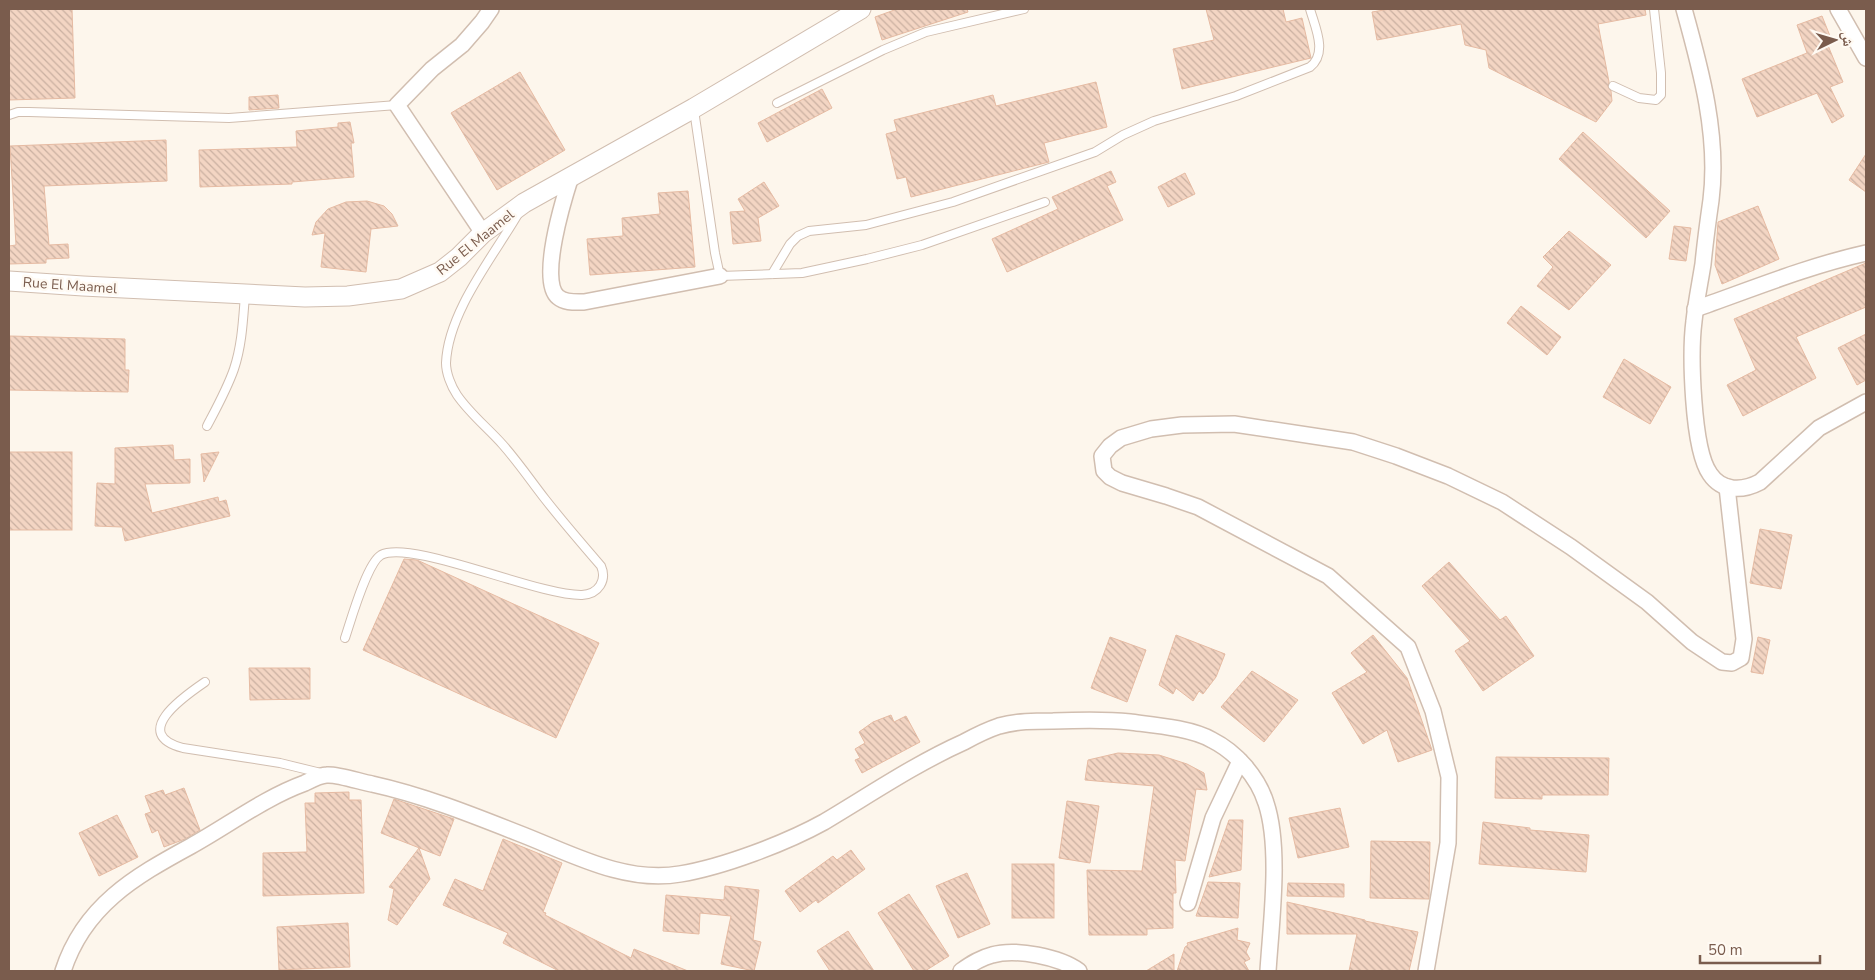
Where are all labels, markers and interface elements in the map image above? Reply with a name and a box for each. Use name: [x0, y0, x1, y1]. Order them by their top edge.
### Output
north arrow: [1810, 15, 1860, 65]
text: ش: [1837, 31, 1858, 47]
street label: Rue El Maamel: [433, 205, 519, 280]
street label: Rue El Maamel: [22, 273, 119, 298]
scale bar: [1700, 932, 1820, 964]
text: 50 m: [1708, 940, 1743, 960]

